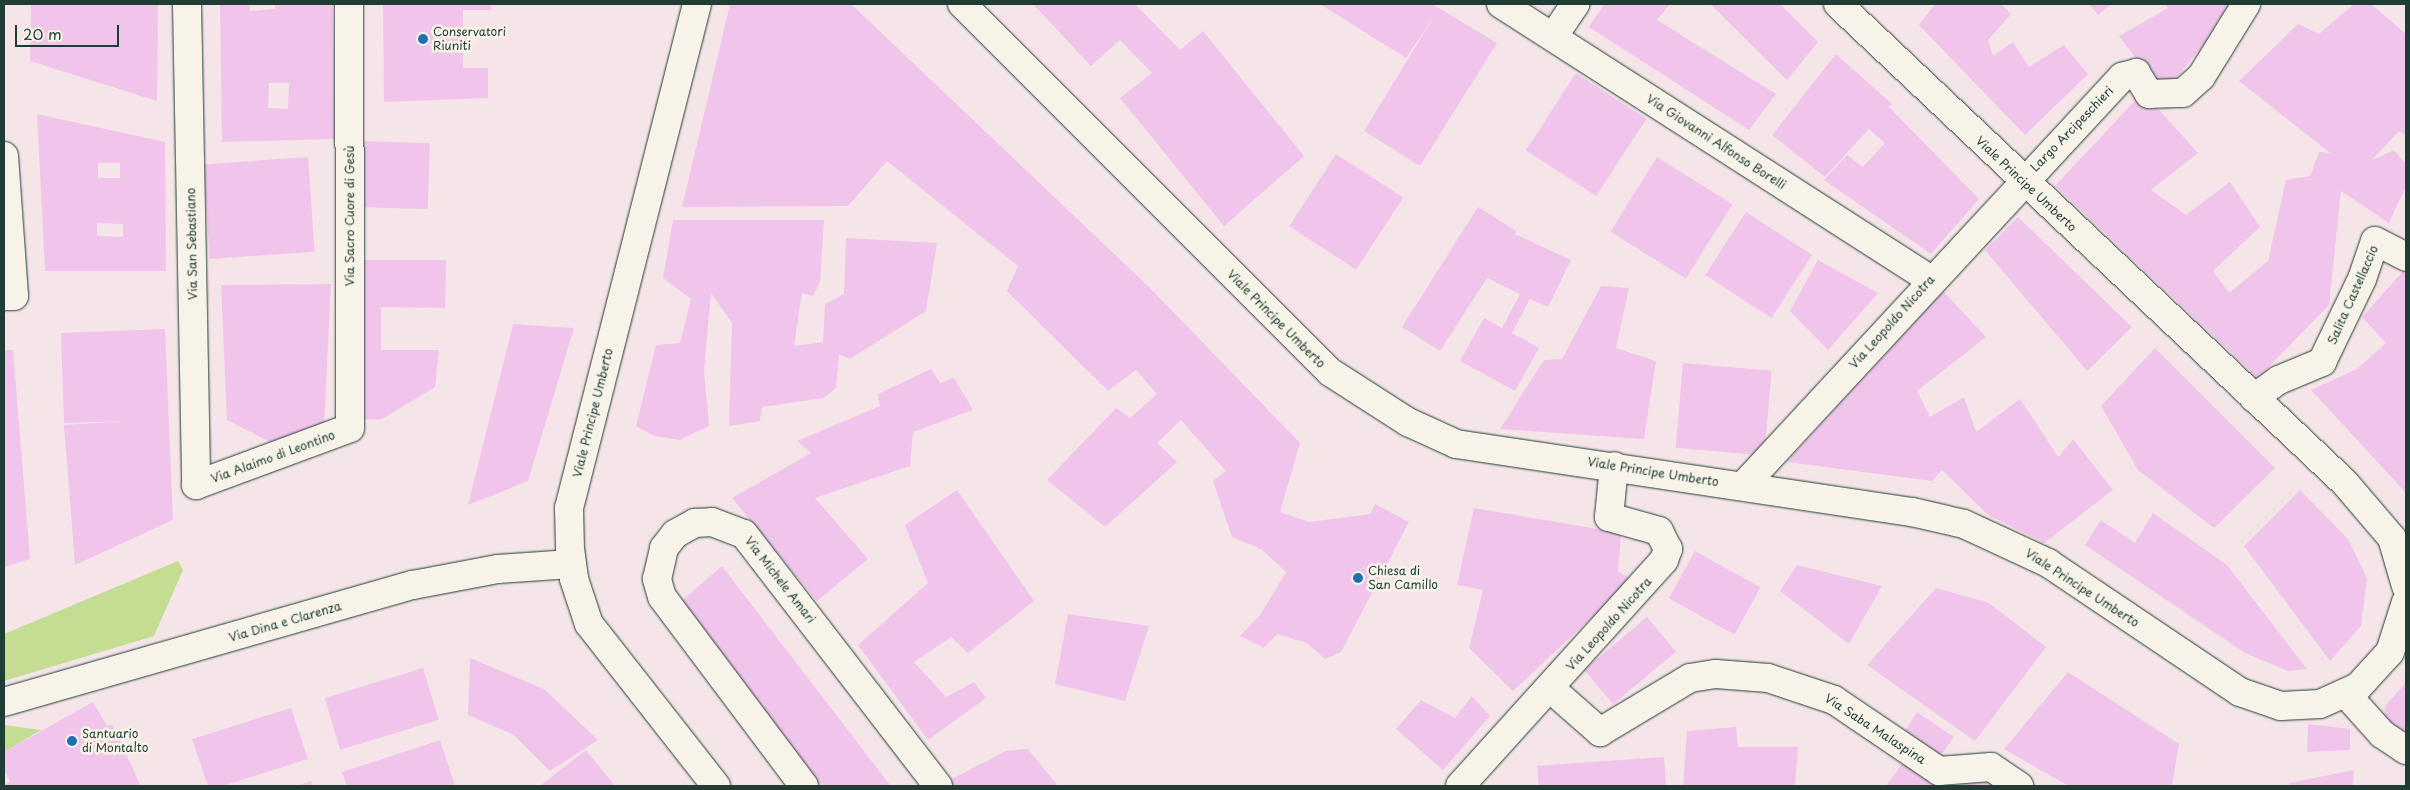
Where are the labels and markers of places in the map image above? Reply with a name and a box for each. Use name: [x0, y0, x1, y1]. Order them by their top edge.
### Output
place label: Conservatori Riuniti: [433, 25, 506, 53]
marker: Conservatori Riuniti: [417, 33, 429, 45]
place label: Chiesa di San Camillo: [1368, 564, 1438, 592]
marker: Chiesa di San Camillo: [1352, 572, 1364, 584]
place label: Santuario di Montalto: [82, 727, 149, 755]
marker: Santuario di Montalto: [66, 735, 78, 747]

